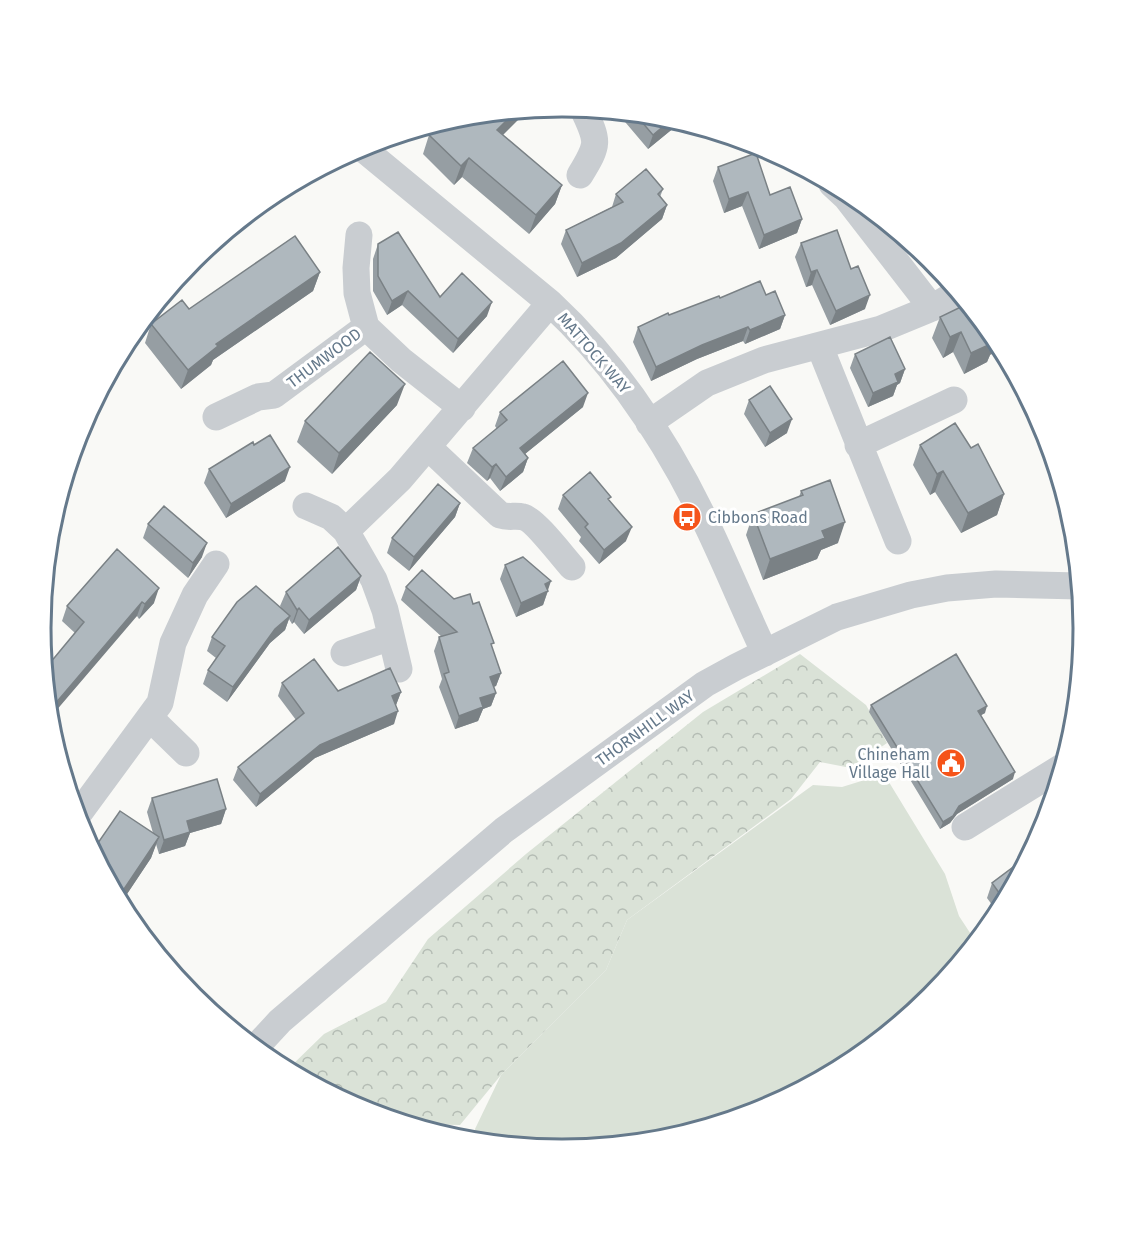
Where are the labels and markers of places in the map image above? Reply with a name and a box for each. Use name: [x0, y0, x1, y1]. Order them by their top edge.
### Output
bus stop icon: Cibbons Road: [671, 501, 703, 533]
place label: Cibbons Road: [708, 508, 808, 527]
place label: Chineham Village Hall: [849, 745, 930, 782]
public building icon: Chineham Village Hall: [935, 747, 967, 779]

